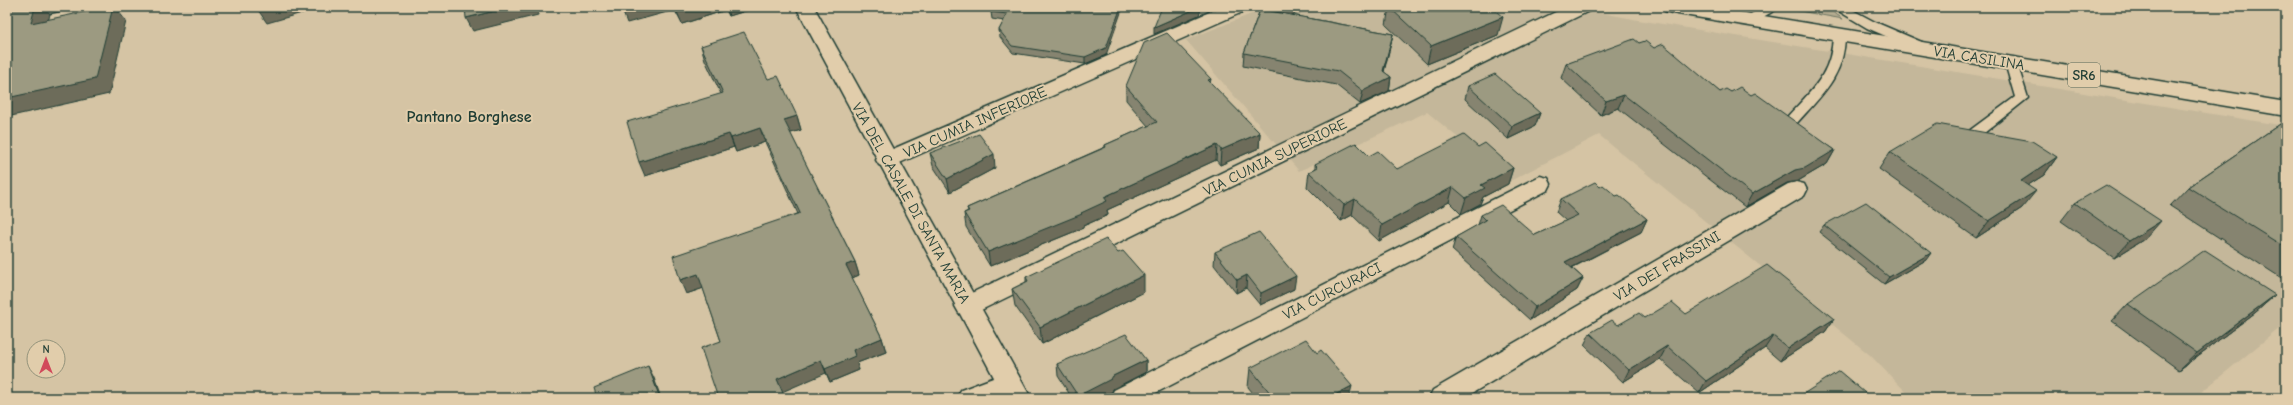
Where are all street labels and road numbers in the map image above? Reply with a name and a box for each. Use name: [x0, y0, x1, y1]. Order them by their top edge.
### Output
street label: VIA CASILINA: [1932, 42, 2026, 74]
road number: SR6: [2068, 63, 2100, 87]
street label: VIA CUMIA INFERIORE: [901, 82, 1049, 162]
street label: VIA DEL CASALE DI SANTA MARIA: [848, 99, 974, 307]
street label: VIA CUMIA SUPERIORE: [1200, 114, 1350, 200]
street label: VIA DEI FRASSINI: [1610, 227, 1724, 305]
street label: VIA CURCURACI: [1280, 258, 1385, 324]

